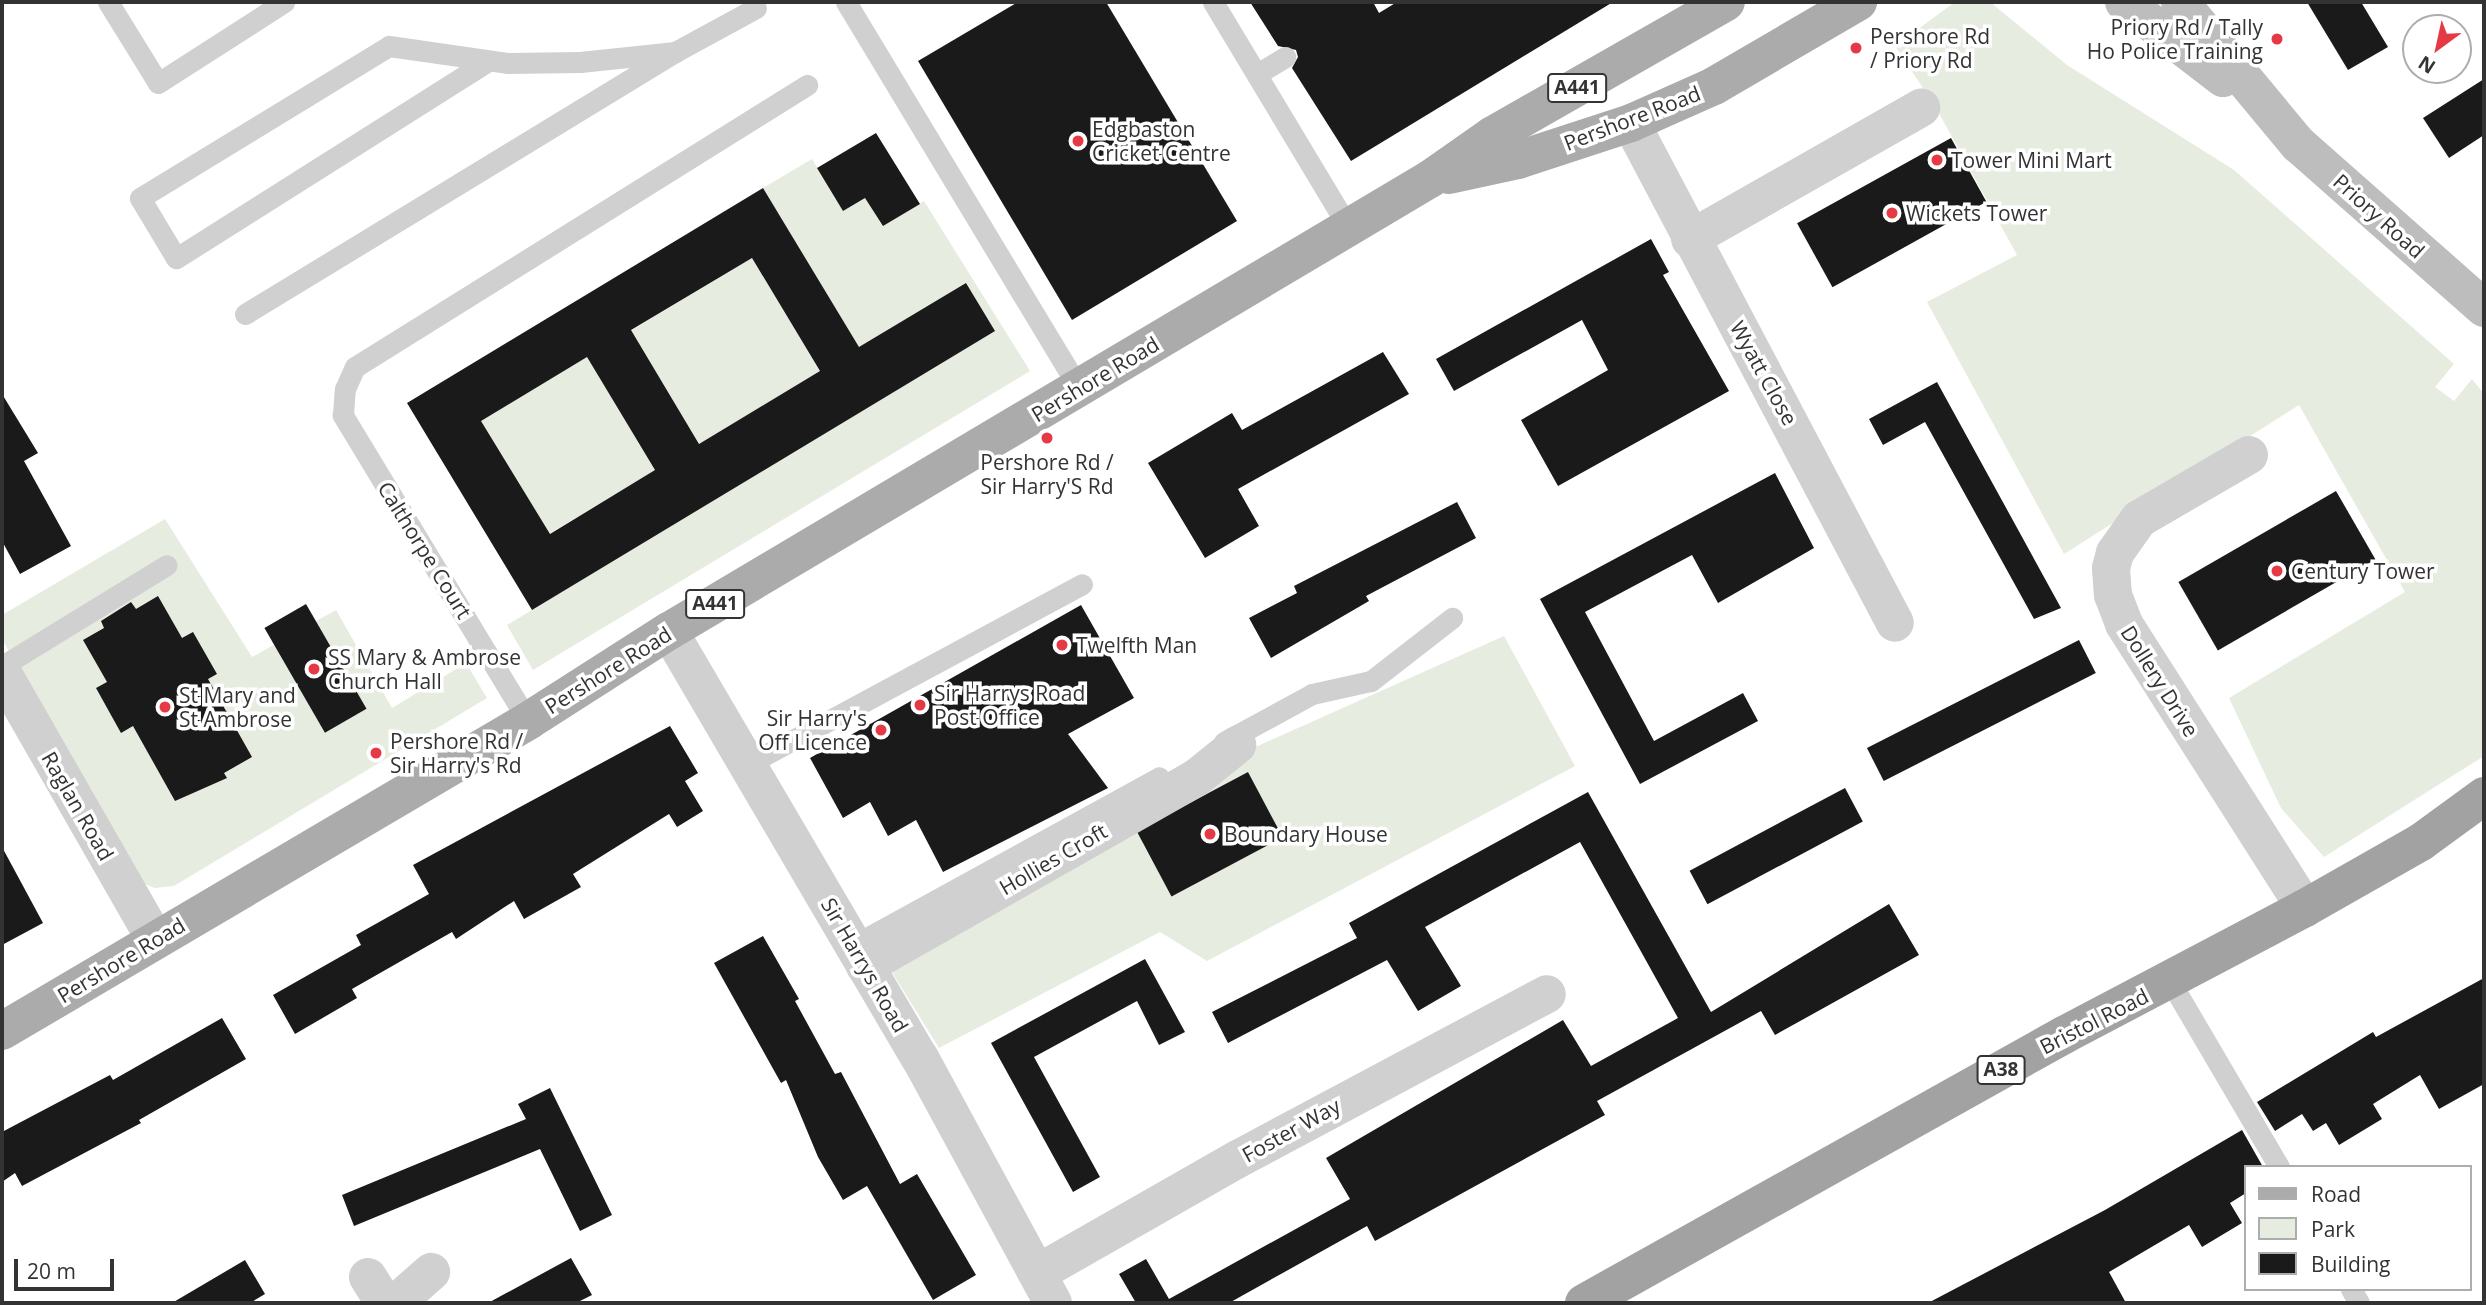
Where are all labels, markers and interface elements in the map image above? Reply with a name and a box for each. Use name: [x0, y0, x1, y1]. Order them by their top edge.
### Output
place label: Priory Rd / Tally Ho Police Training: [2087, 14, 2263, 64]
north arrow: [2402, 14, 2472, 84]
place label: Pershore Rd / Priory Rd: [1870, 23, 1990, 73]
marker: Priory Rd / Tally Ho Police Training: [2269, 31, 2285, 47]
marker: Pershore Rd / Priory Rd: [1848, 40, 1864, 56]
text: N: [2413, 50, 2440, 80]
road number: A441: [1546, 72, 1608, 104]
street label: Pershore Road: [1560, 80, 1704, 156]
place label: Edgbaston Cricket Centre: [1092, 116, 1231, 166]
marker: Edgbaston Cricket Centre: [1070, 133, 1086, 149]
place label: Tower Mini Mart: [1951, 147, 2112, 173]
marker: Tower Mini Mart: [1929, 152, 1945, 168]
street label: Priory Road: [2328, 169, 2430, 263]
place label: Wickets Tower: [1906, 200, 2047, 226]
marker: Wickets Tower: [1884, 205, 1900, 221]
street label: Wyatt Close: [1725, 317, 1803, 429]
street label: Pershore Road: [1027, 331, 1163, 427]
marker: Pershore Rd / Sir Harry'S Rd: [1039, 430, 1055, 446]
place label: Pershore Rd / Sir Harry'S Rd: [980, 449, 1114, 499]
street label: Calthorpe Court: [373, 477, 477, 623]
place label: Century Tower: [2291, 558, 2435, 584]
marker: Century Tower: [2269, 563, 2285, 579]
road number: A441: [684, 589, 746, 620]
street label: Pershore Road: [540, 621, 676, 719]
street label: Dollery Drive: [2116, 621, 2204, 741]
place label: Twelfth Man: [1076, 632, 1197, 658]
marker: Twelfth Man: [1054, 637, 1070, 653]
place label: SS Mary & Ambrose Church Hall: [328, 644, 521, 694]
marker: SS Mary & Ambrose Church Hall: [306, 661, 322, 677]
place label: Sir Harrys Road Post Office: [934, 680, 1085, 730]
place label: St Mary and St Ambrose: [179, 682, 296, 732]
marker: Sir Harrys Road Post Office: [912, 697, 928, 713]
marker: St Mary and St Ambrose: [157, 699, 173, 715]
place label: Sir Harry's Off Licence: [758, 705, 867, 755]
marker: Sir Harry's Off Licence: [873, 722, 889, 738]
place label: Pershore Rd / Sir Harry's Rd: [390, 728, 523, 778]
marker: Pershore Rd / Sir Harry's Rd: [368, 745, 384, 761]
street label: Raglan Road: [37, 747, 119, 865]
street label: Hollies Croft: [995, 818, 1111, 900]
place label: Boundary House: [1224, 821, 1388, 847]
marker: Boundary House: [1202, 826, 1218, 842]
street label: Sir Harrys Road: [816, 893, 914, 1037]
street label: Pershore Road: [53, 912, 189, 1008]
street label: Bristol Road: [2036, 983, 2152, 1059]
road number: A38: [1976, 1054, 2025, 1086]
street label: Foster Way: [1237, 1093, 1345, 1167]
legend: [2244, 1165, 2472, 1291]
text: Road: [2311, 1180, 2361, 1208]
text: Park: [2311, 1215, 2355, 1243]
scale bar: [18, 1246, 117, 1290]
text: Building: [2311, 1250, 2390, 1278]
text: 20 m: [27, 1257, 76, 1285]

